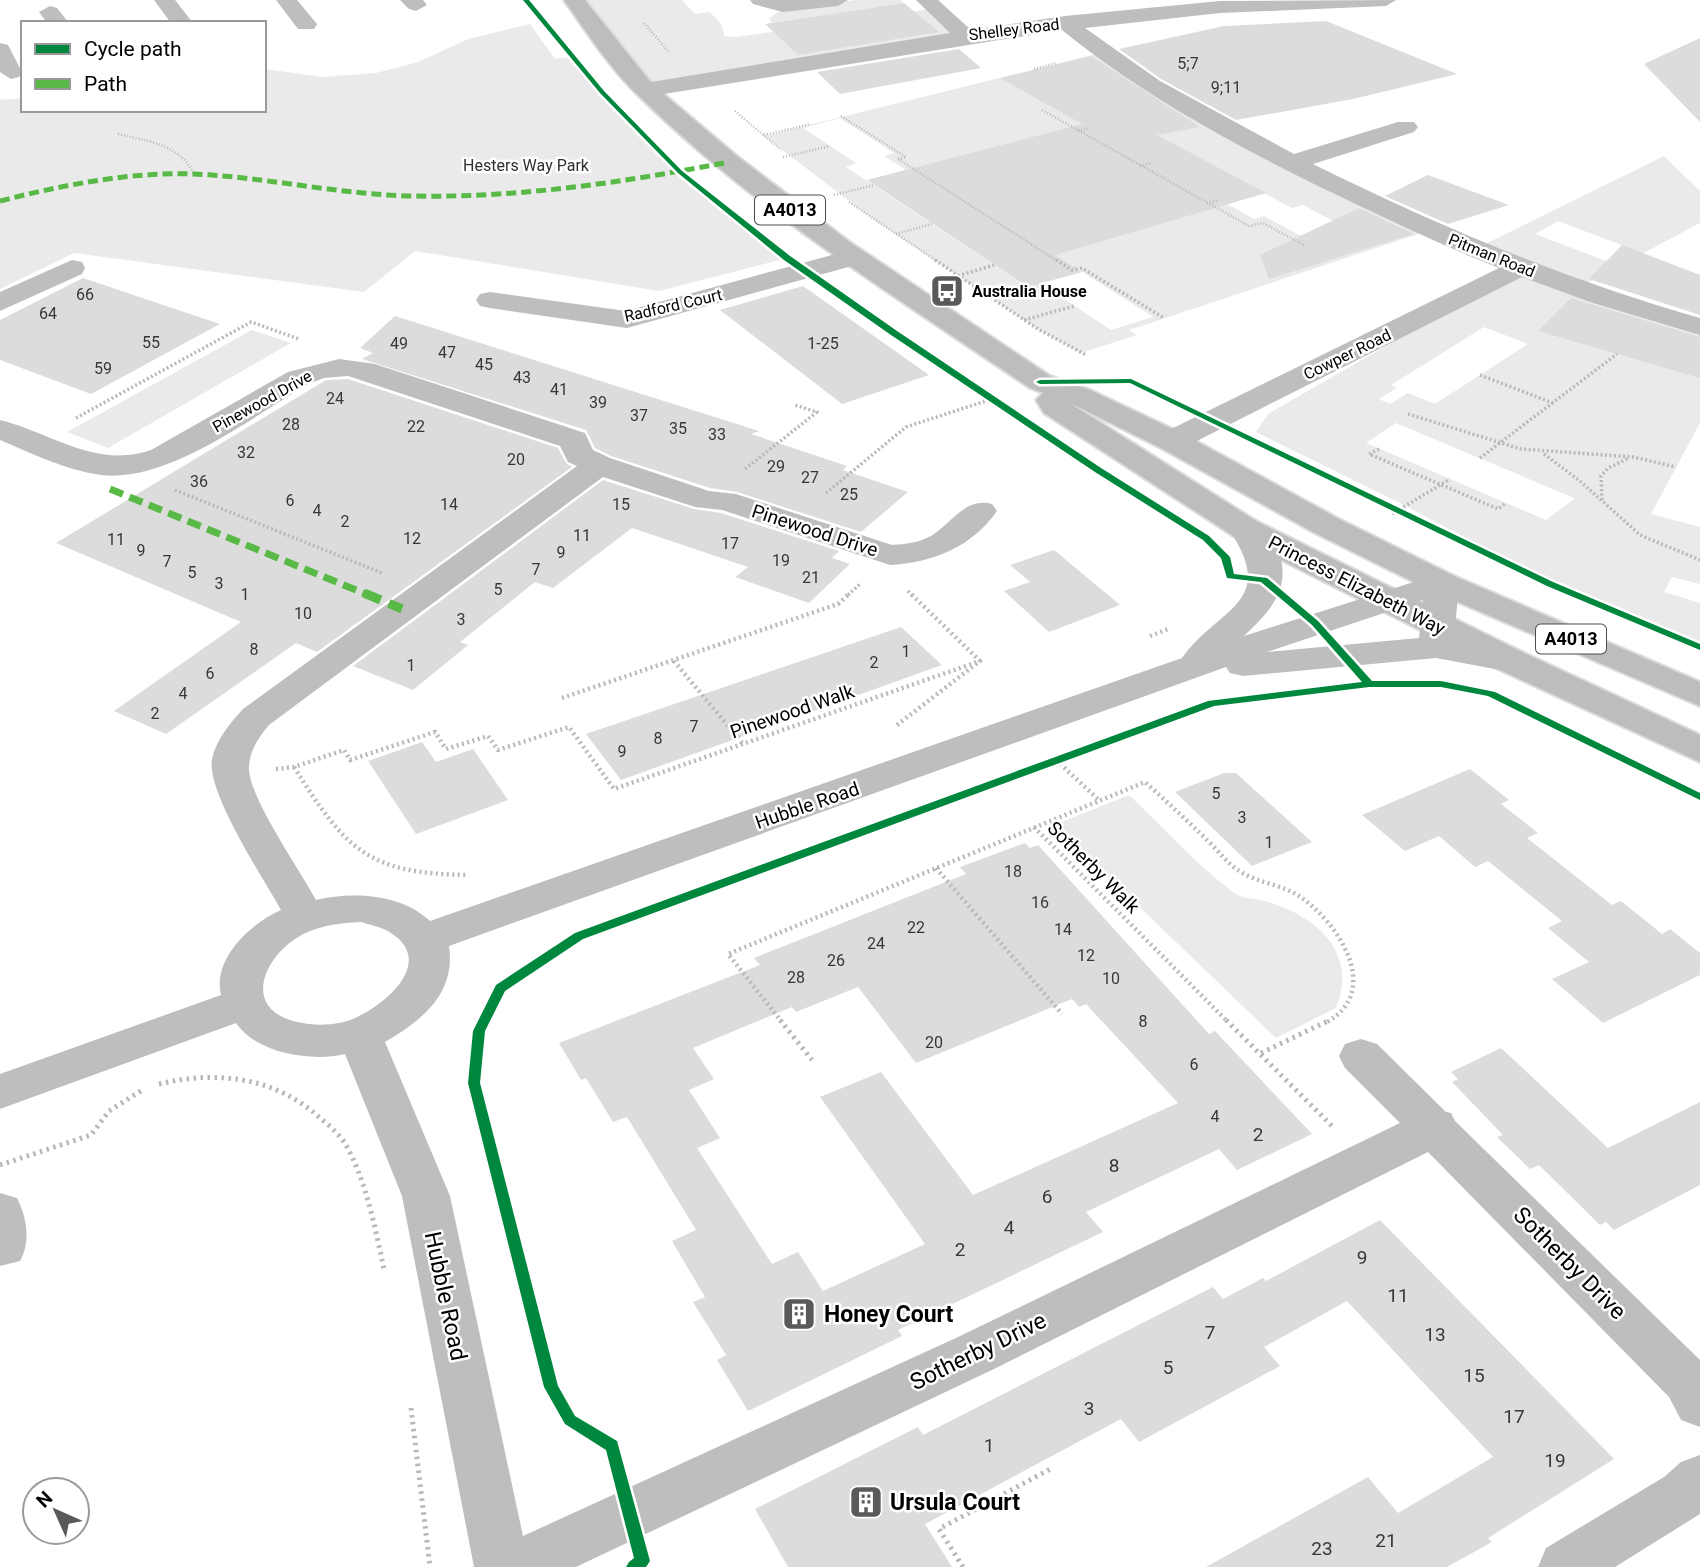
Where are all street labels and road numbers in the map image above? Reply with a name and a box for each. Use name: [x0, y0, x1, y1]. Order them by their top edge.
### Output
street label: Shelley Road: [968, 15, 1060, 44]
road number: A4013: [755, 196, 825, 224]
street label: Pitman Road: [1446, 230, 1538, 281]
street label: Radford Court: [622, 285, 724, 326]
street label: Cowper Road: [1300, 325, 1394, 384]
street label: Pinewood Drive: [209, 366, 315, 437]
street label: Pinewood Drive: [749, 499, 881, 562]
street label: Princess Elizabeth Way: [1264, 531, 1449, 640]
road number: A4013: [1536, 624, 1606, 654]
street label: Pinewood Walk: [727, 679, 858, 743]
street label: Hubble Road: [752, 777, 862, 834]
street label: Sotherby Walk: [1043, 817, 1145, 918]
street label: Sotherby Drive: [1508, 1201, 1632, 1325]
street label: Hubble Road: [419, 1229, 472, 1363]
street label: Sotherby Drive: [906, 1307, 1051, 1396]

